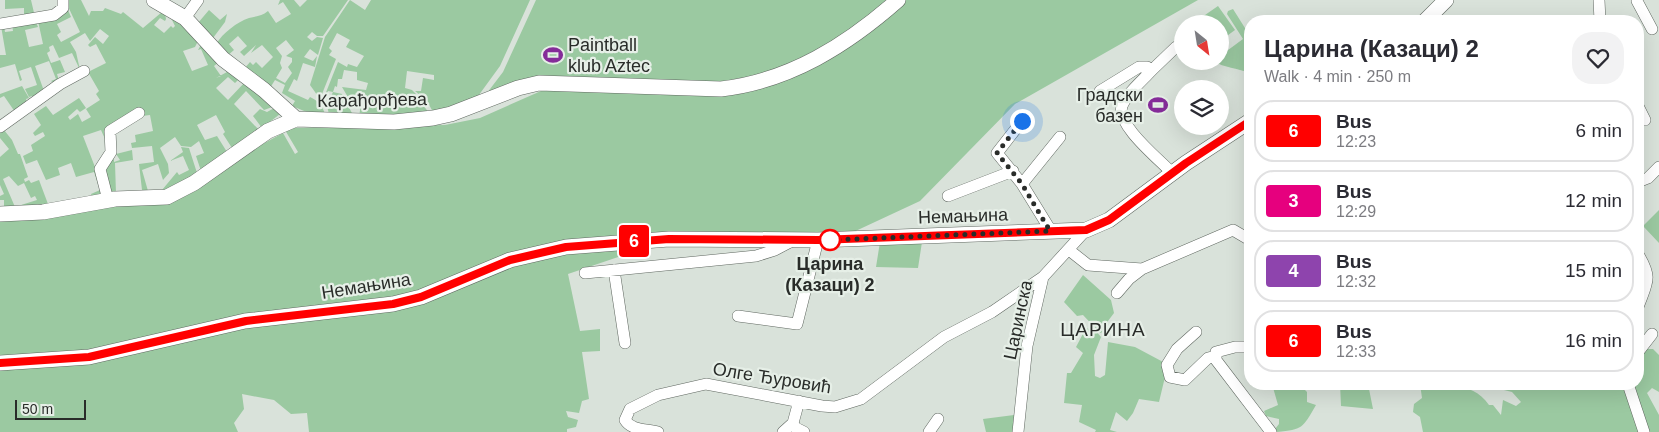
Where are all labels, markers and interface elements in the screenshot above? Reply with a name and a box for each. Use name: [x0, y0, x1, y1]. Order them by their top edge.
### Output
north arrow: [1174, 15, 1229, 70]
map controls: [1174, 15, 1229, 135]
button: heart: [1572, 32, 1624, 84]
place label: Paintball klub Aztec: [568, 35, 650, 76]
text: Царина (Казаци) 2: [1264, 35, 1479, 62]
sports icon: Paintball klub Aztec: [542, 44, 564, 66]
text: Walk · 4 min · 250 m: [1264, 68, 1411, 85]
button: layers: [1174, 80, 1229, 135]
place label: Градски базен: [1077, 85, 1143, 126]
street label: Карађорђева: [317, 89, 428, 111]
sports icon: Градски базен: [1147, 94, 1169, 116]
your location: [1010, 109, 1035, 134]
text: Bus: [1336, 111, 1372, 132]
text: 6 min: [1576, 120, 1622, 141]
text: 6: [1288, 121, 1299, 141]
text: 12:23: [1336, 133, 1376, 150]
text: Bus: [1336, 181, 1372, 202]
text: 12 min: [1565, 190, 1622, 211]
text: 3: [1288, 191, 1299, 211]
text: 12:29: [1336, 203, 1376, 220]
street label: Немањина: [918, 204, 1009, 228]
line badge: 6: [618, 225, 650, 257]
marker: Царина (Казаци) 2: [819, 229, 841, 251]
text: 6: [629, 231, 639, 251]
text: Bus: [1336, 251, 1372, 272]
place label: Царина (Казаци) 2: [785, 254, 875, 295]
text: 15 min: [1565, 260, 1622, 281]
text: 4: [1288, 261, 1299, 281]
street label: Немањина: [320, 269, 413, 303]
text: 12:32: [1336, 273, 1376, 290]
street label: Царинска: [1000, 277, 1036, 362]
district label: ЦАРИНА: [1060, 319, 1146, 340]
text: Bus: [1336, 321, 1372, 342]
text: 16 min: [1565, 330, 1622, 351]
text: 6: [1288, 331, 1299, 351]
text: 12:33: [1336, 343, 1376, 360]
street label: Олге Ђуровић: [711, 359, 833, 397]
scale bar: [15, 397, 86, 420]
text: 50 m: [22, 401, 53, 417]

